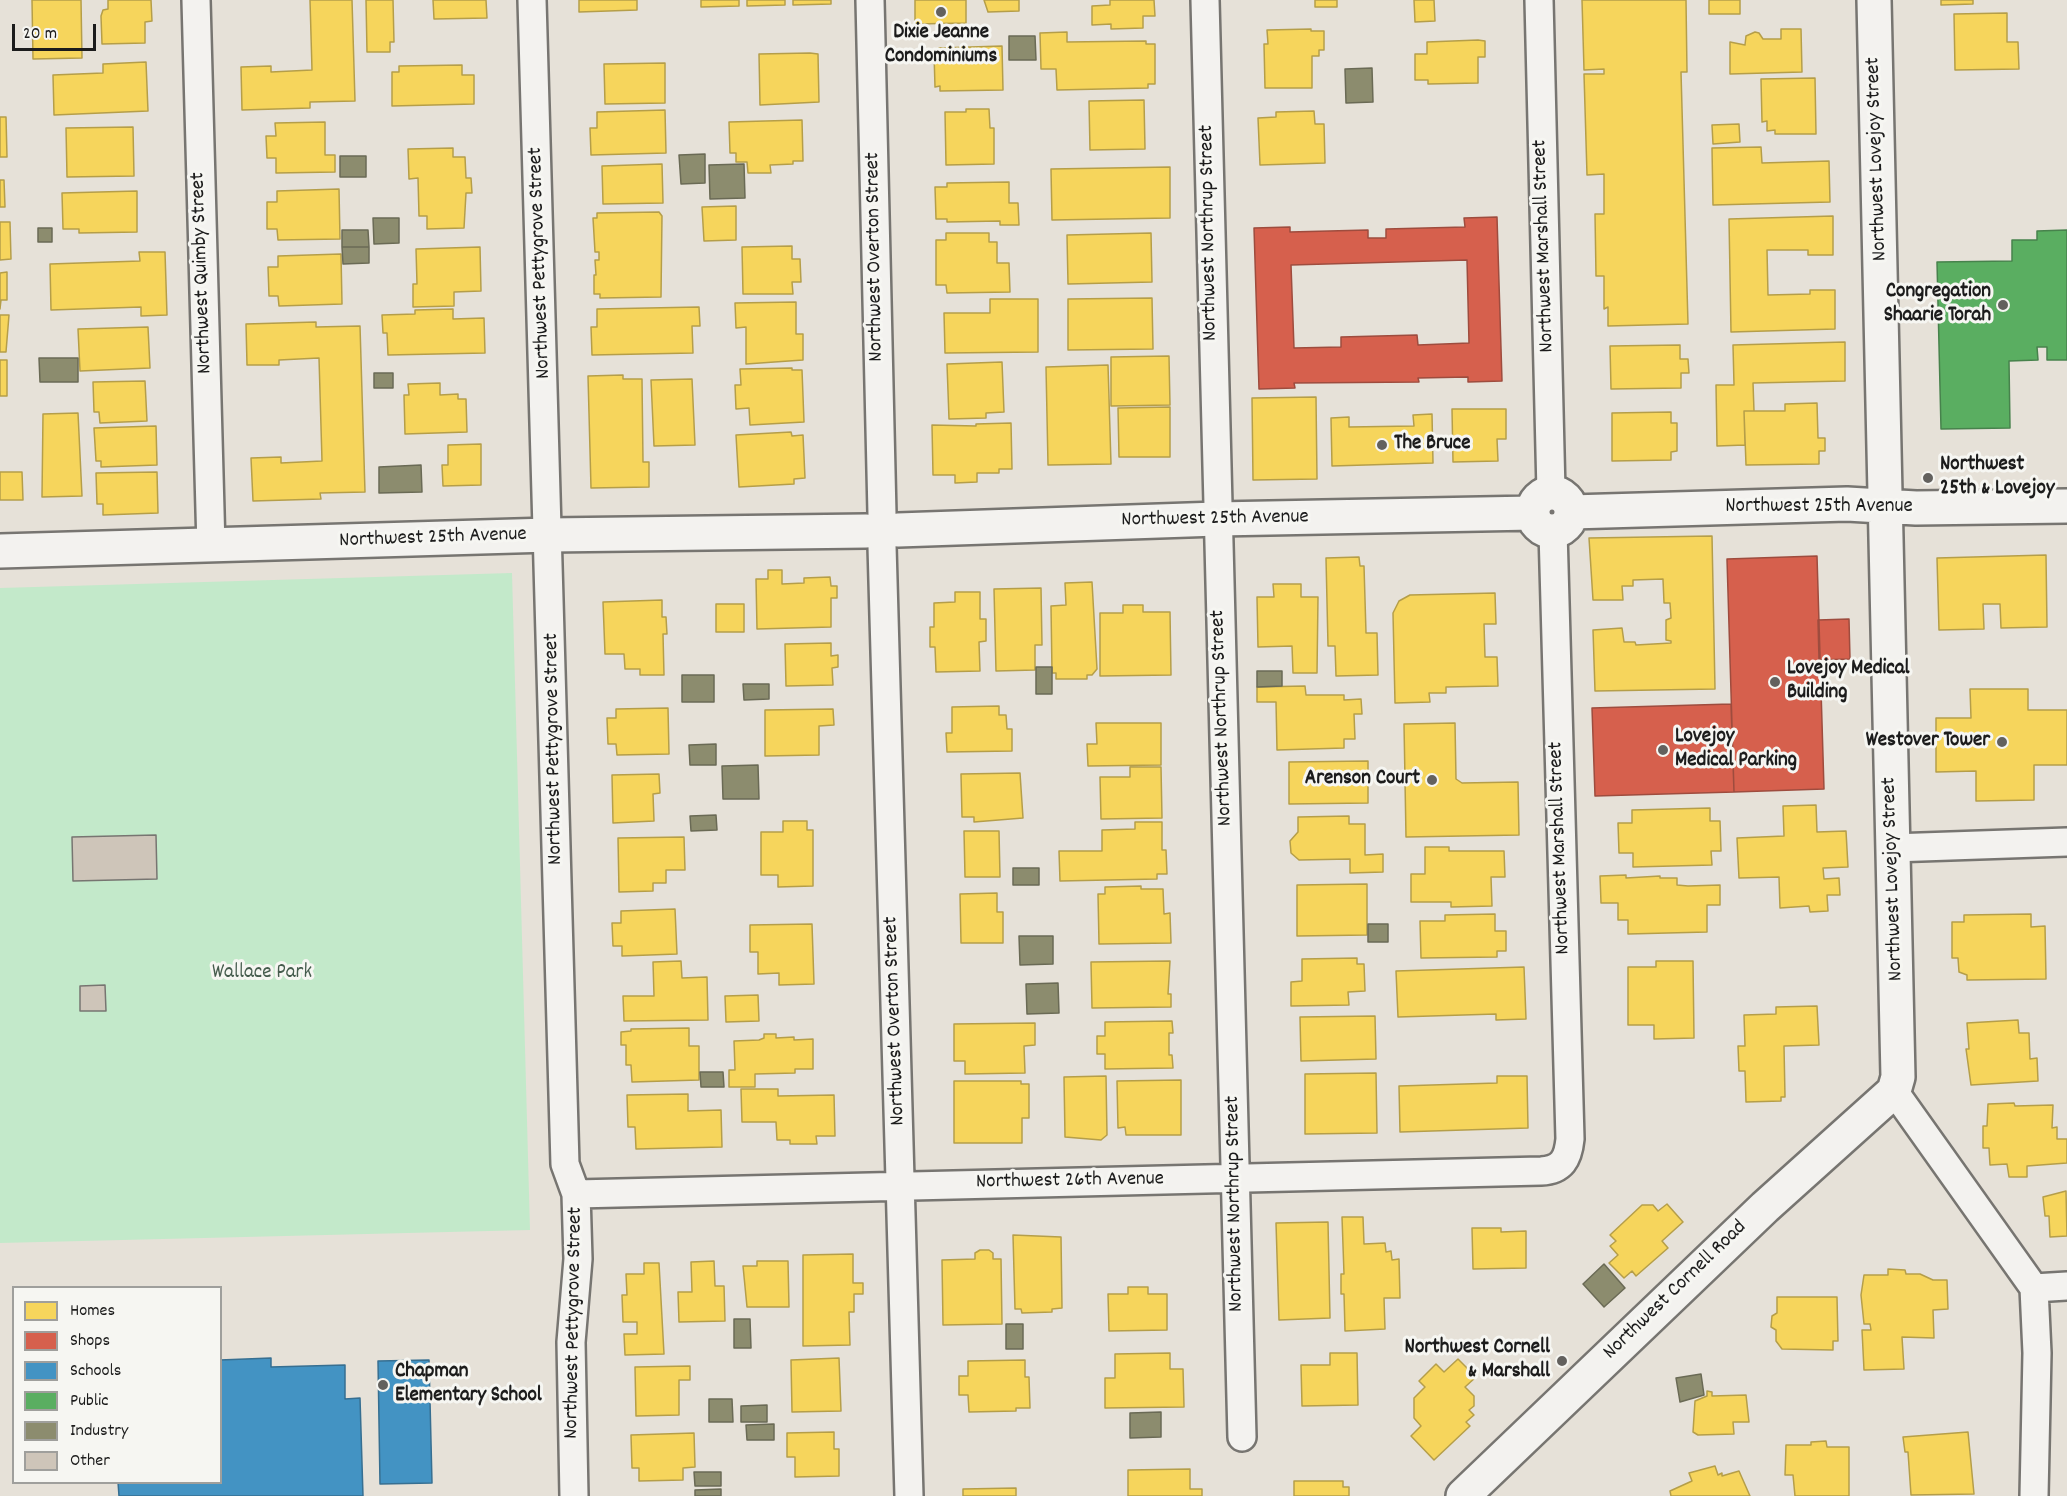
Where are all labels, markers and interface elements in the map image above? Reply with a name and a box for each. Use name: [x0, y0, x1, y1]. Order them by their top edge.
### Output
marker: Dixie Jeanne Condominiums: [934, 5, 948, 19]
scale bar: [15, 12, 99, 50]
place label: Dixie Jeanne Condominiums: [885, 21, 997, 71]
text: 20 m: [23, 22, 57, 47]
street label: Northwest Lovejoy Street: [1862, 57, 1894, 261]
street label: Northwest Northrup Street: [1196, 125, 1224, 341]
street label: Northwest Marshall Street: [1529, 139, 1561, 353]
street label: Northwest Pettygrove Street: [524, 147, 558, 379]
street label: Northwest Overton Street: [862, 152, 890, 362]
street label: Northwest Quimby Street: [187, 172, 219, 374]
place label: Congregation Shaarie Torah: [1884, 280, 1991, 330]
marker: Congregation Shaarie Torah: [1996, 298, 2010, 312]
place label: The Bruce: [1394, 432, 1471, 458]
marker: The Bruce: [1375, 438, 1389, 452]
place label: Northwest 25th & Lovejoy: [1940, 453, 2054, 503]
marker: Northwest 25th & Lovejoy: [1921, 471, 1935, 485]
street label: Northwest 25th Avenue: [1725, 495, 1913, 521]
street label: Northwest 25th Avenue: [1121, 506, 1309, 534]
street label: Northwest 25th Avenue: [339, 523, 527, 555]
street label: Northwest Northrup Street: [1207, 609, 1239, 827]
street label: Northwest Pettygrove Street: [540, 633, 570, 865]
place label: Lovejoy Medical Building: [1787, 657, 1910, 707]
marker: Lovejoy Medical Building: [1768, 675, 1782, 689]
place label: Lovejoy Medical Parking: [1675, 725, 1797, 775]
place label: Westover Tower: [1866, 729, 1990, 755]
marker: Westover Tower: [1995, 735, 2009, 749]
street label: Northwest Marshall Street: [1545, 741, 1577, 955]
marker: Lovejoy Medical Parking: [1656, 743, 1670, 757]
place label: Arenson Court: [1305, 767, 1420, 793]
marker: Arenson Court: [1425, 773, 1439, 787]
street label: Northwest Lovejoy Street: [1878, 777, 1910, 981]
street label: Northwest Overton Street: [880, 916, 912, 1126]
park label: Wallace Park: [212, 961, 312, 987]
street label: Northwest Northrup Street: [1222, 1096, 1250, 1312]
street label: Northwest 26th Avenue: [976, 1168, 1164, 1196]
street label: Northwest Pettygrove Street: [560, 1207, 590, 1439]
street label: Northwest Cornell Road: [1599, 1216, 1753, 1366]
legend: [12, 1286, 222, 1484]
text: Homes: [70, 1299, 115, 1324]
text: Shops: [70, 1329, 110, 1354]
place label: Northwest Cornell & Marshall: [1405, 1336, 1550, 1386]
marker: Northwest Cornell & Marshall: [1555, 1354, 1569, 1368]
text: Schools: [70, 1359, 121, 1384]
place label: Chapman Elementary School: [395, 1360, 542, 1410]
marker: Chapman Elementary School: [376, 1378, 390, 1392]
text: Public: [70, 1389, 109, 1414]
text: Industry: [70, 1419, 128, 1444]
text: Other: [70, 1449, 110, 1474]

